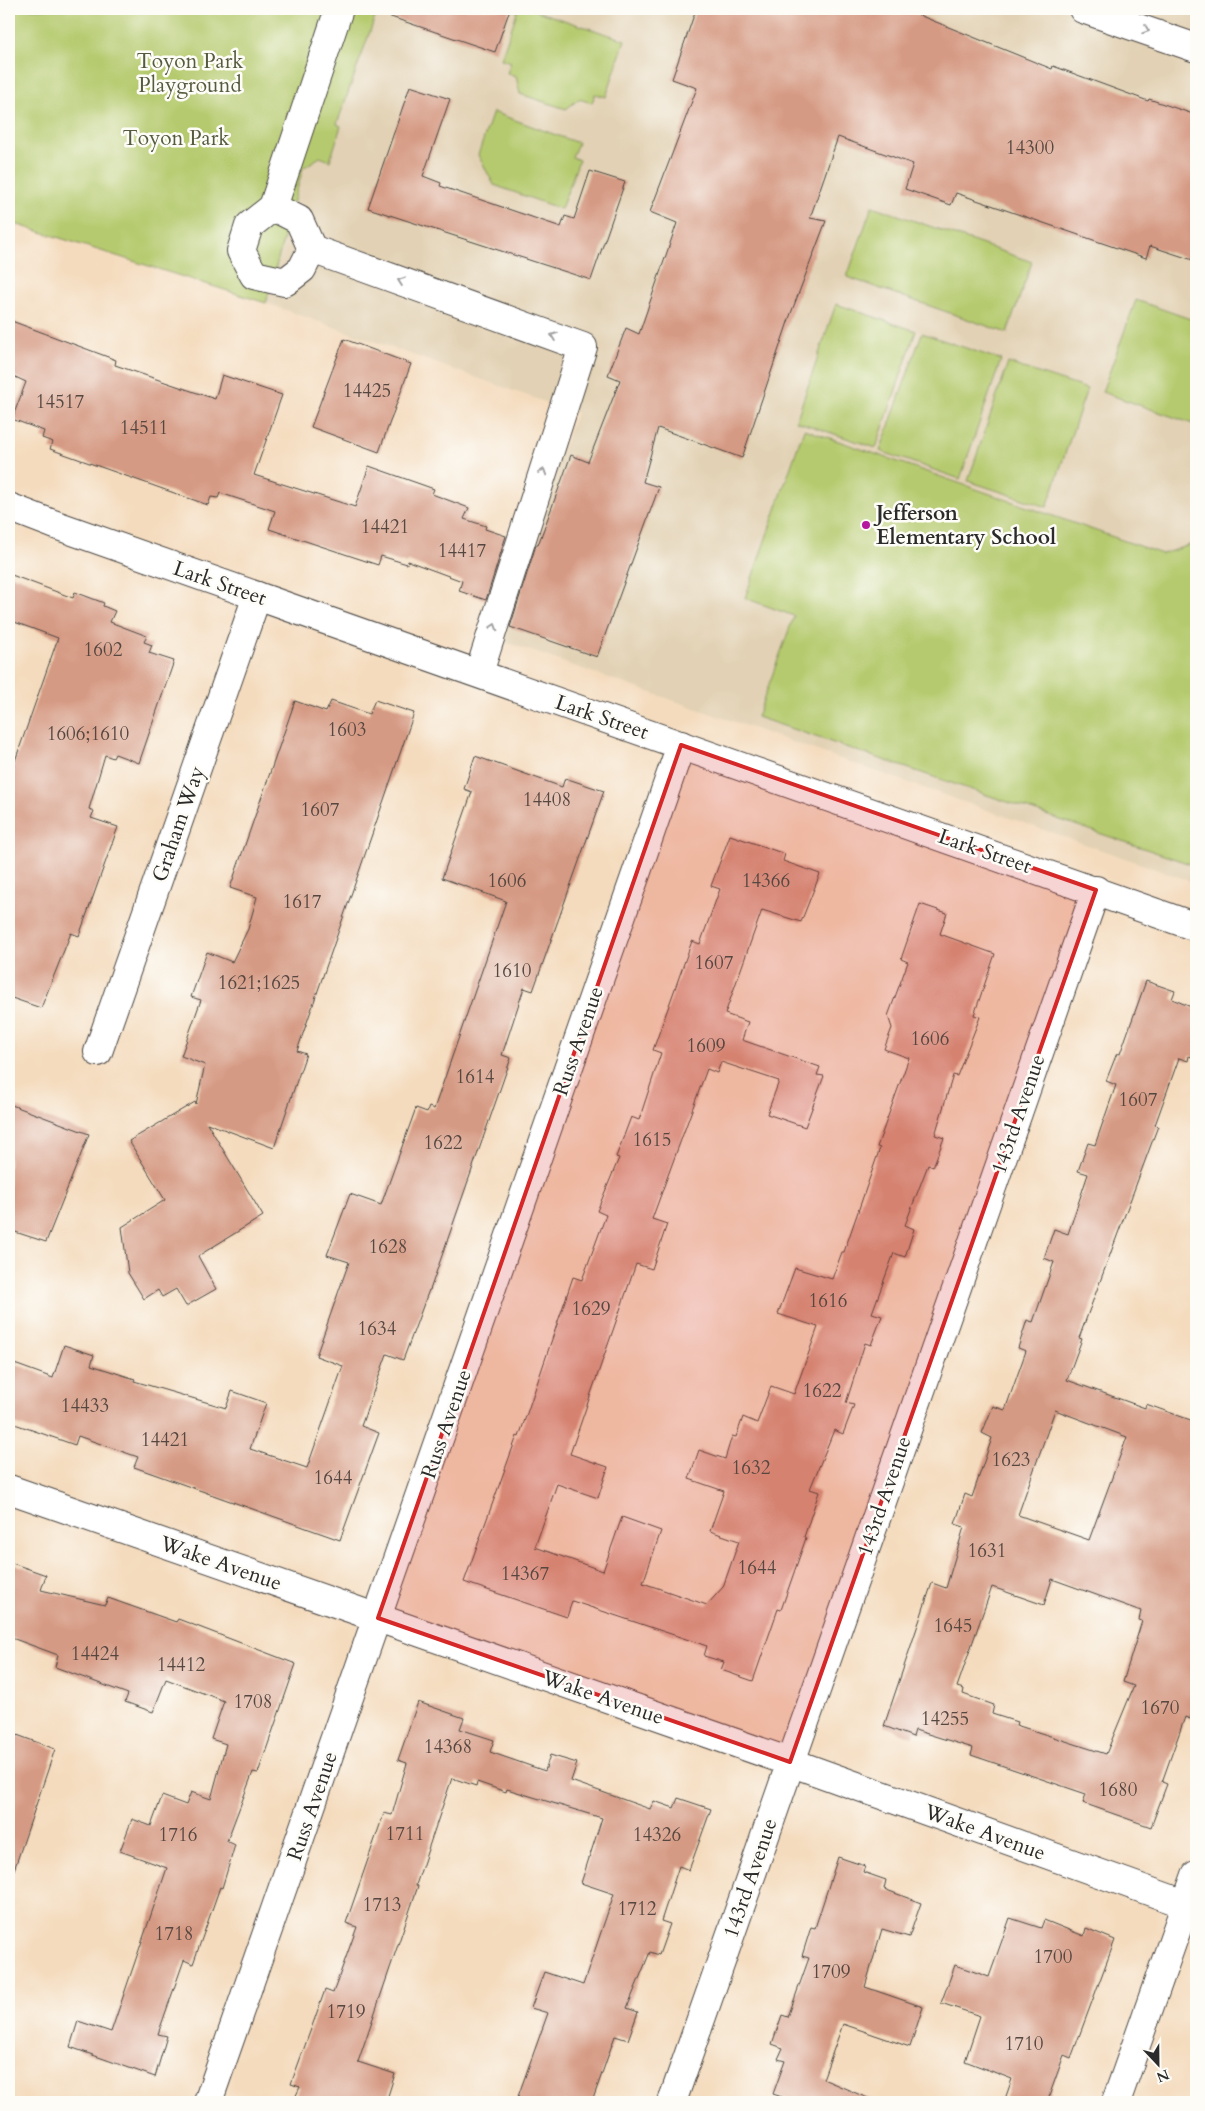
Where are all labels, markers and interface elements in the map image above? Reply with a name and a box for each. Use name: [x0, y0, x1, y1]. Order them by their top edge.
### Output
one-way arrow: [1141, 24, 1149, 34]
park label: Toyon Park Playground: [136, 47, 244, 100]
park label: Toyon Park: [122, 124, 230, 153]
house number: 14300: [1006, 135, 1055, 161]
one-way arrow: [397, 277, 406, 287]
one-way arrow: [550, 332, 559, 342]
house number: 14425: [343, 378, 391, 404]
house number: 14517: [36, 389, 85, 415]
house number: 14511: [120, 415, 168, 441]
one-way arrow: [537, 469, 547, 477]
place label: Jefferson Elementary School: [873, 499, 1056, 552]
house number: 14421: [361, 514, 409, 540]
marker: Jefferson Elementary School: [860, 519, 872, 531]
house number: 14417: [438, 538, 487, 564]
street label: Lark Street: [169, 554, 271, 613]
one-way arrow: [488, 623, 498, 632]
house number: 1602: [84, 637, 123, 663]
street label: Lark Street: [551, 688, 653, 747]
house number: 1603: [328, 717, 366, 743]
house number: 1606;1610: [47, 721, 130, 747]
street label: Graham Way: [145, 762, 212, 886]
house number: 14408: [523, 787, 571, 813]
house number: 1607: [301, 797, 340, 823]
street label: Lark Street: [934, 822, 1036, 881]
house number: 1606: [488, 868, 526, 894]
house number: 14366: [742, 868, 790, 894]
house number: 1617: [283, 889, 322, 915]
house number: 1607: [695, 950, 734, 976]
house number: 1610: [493, 958, 532, 984]
house number: 1621;1625: [218, 970, 300, 996]
street label: Russ Avenue: [546, 983, 611, 1100]
house number: 1606: [911, 1026, 949, 1052]
house number: 1609: [687, 1033, 726, 1059]
street label: 143rd Avenue: [984, 1050, 1053, 1178]
house number: 1614: [456, 1064, 495, 1090]
house number: 1607: [1119, 1087, 1158, 1113]
house number: 1615: [633, 1127, 671, 1153]
house number: 1622: [424, 1130, 463, 1156]
house number: 1628: [369, 1234, 407, 1260]
house number: 1616: [809, 1288, 847, 1314]
house number: 1629: [572, 1296, 611, 1322]
house number: 1634: [358, 1316, 397, 1342]
street label: Russ Avenue: [414, 1366, 479, 1483]
house number: 1622: [803, 1378, 842, 1404]
house number: 14433: [61, 1393, 109, 1419]
house number: 14421: [141, 1427, 189, 1453]
street label: 143rd Avenue: [850, 1432, 919, 1560]
house number: 1623: [992, 1447, 1030, 1473]
house number: 1632: [732, 1455, 771, 1481]
house number: 1644: [314, 1465, 353, 1491]
street label: Wake Avenue: [155, 1529, 285, 1598]
house number: 1631: [968, 1538, 1006, 1564]
house number: 1644: [738, 1555, 777, 1581]
house number: 14367: [501, 1561, 550, 1587]
house number: 1645: [934, 1613, 972, 1639]
house number: 14424: [71, 1641, 120, 1667]
house number: 14412: [157, 1652, 206, 1678]
street label: Wake Avenue: [537, 1663, 667, 1732]
house number: 1708: [234, 1689, 272, 1715]
house number: 1670: [1141, 1695, 1180, 1721]
house number: 14255: [921, 1706, 969, 1732]
house number: 14368: [424, 1734, 472, 1760]
street label: Russ Avenue: [280, 1748, 345, 1865]
house number: 1680: [1099, 1777, 1138, 1803]
street label: Wake Avenue: [919, 1797, 1049, 1868]
street label: 143rd Avenue: [716, 1814, 785, 1942]
house number: 1711: [386, 1821, 424, 1847]
house number: 1716: [159, 1822, 197, 1848]
house number: 14326: [633, 1822, 681, 1848]
house number: 1713: [363, 1892, 401, 1918]
house number: 1712: [618, 1896, 657, 1922]
house number: 1718: [155, 1921, 193, 1947]
house number: 1700: [1034, 1944, 1073, 1970]
house number: 1709: [812, 1959, 851, 1985]
house number: 1719: [327, 1999, 366, 2025]
house number: 1710: [1005, 2031, 1044, 2057]
north arrow: [1132, 2038, 1182, 2088]
text: N: [1153, 2065, 1172, 2087]

